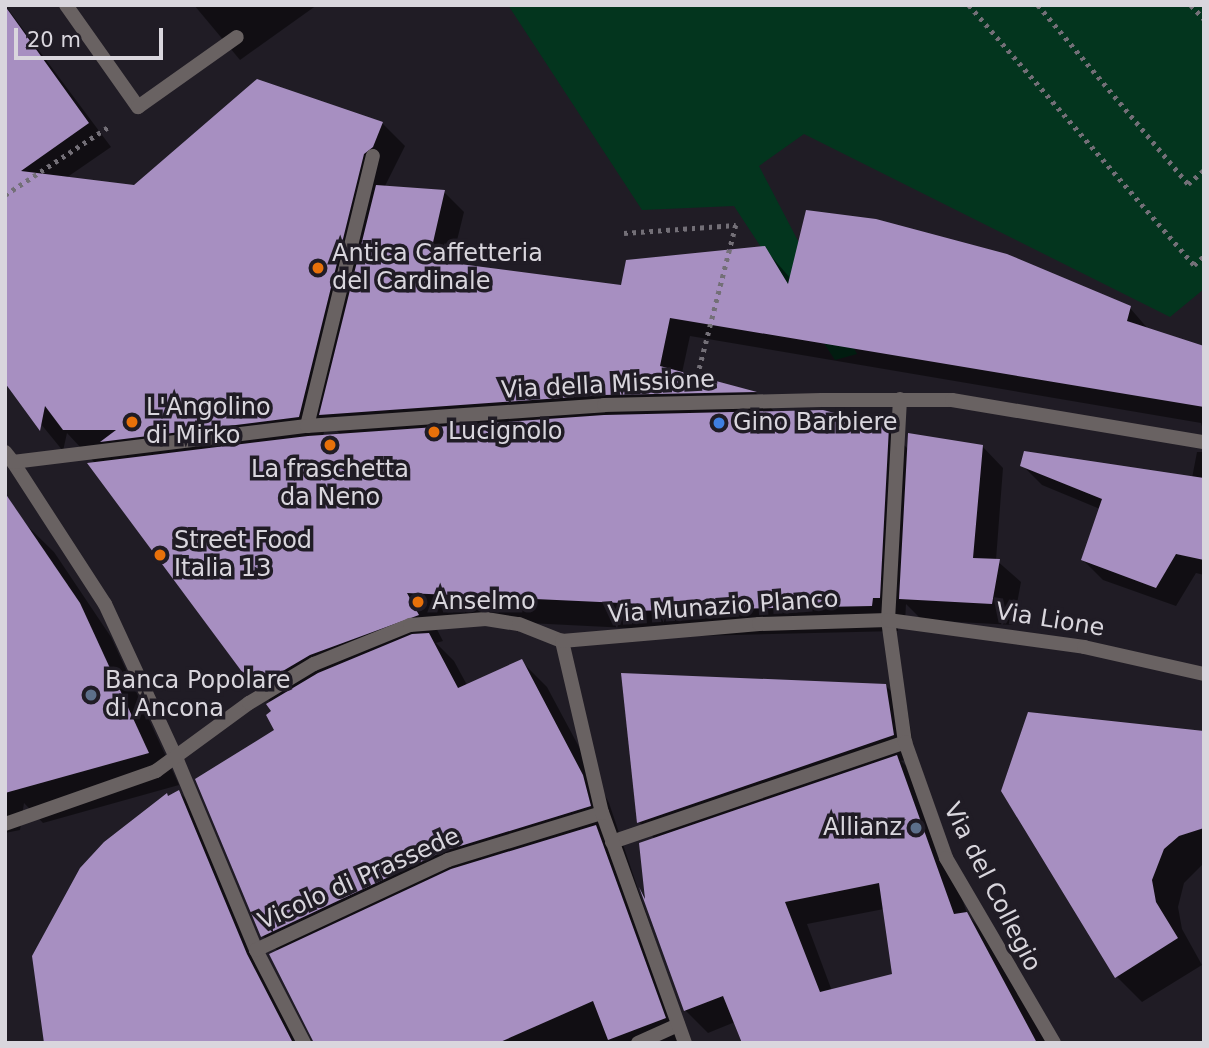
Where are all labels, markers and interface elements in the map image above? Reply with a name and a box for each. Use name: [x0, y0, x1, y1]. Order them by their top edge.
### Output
scale bar: [18, 14, 166, 58]
text: 20 m: [27, 28, 81, 52]
place label: Antica Caffetteria del Cardinale: [332, 240, 543, 296]
marker: Antica Caffetteria del Cardinale: [310, 260, 326, 276]
street label: Via della Missione: [500, 365, 716, 405]
place label: L'Angolino di Mirko: [146, 394, 271, 450]
place label: Gino Barbiere: [733, 409, 898, 437]
marker: L'Angolino di Mirko: [124, 414, 140, 430]
marker: Gino Barbiere: [711, 415, 727, 431]
place label: Lucignolo: [448, 418, 563, 446]
marker: Lucignolo: [426, 424, 442, 440]
marker: La fraschetta da Neno: [322, 437, 338, 453]
place label: La fraschetta da Neno: [251, 456, 409, 512]
place label: Street Food Italia 13: [174, 527, 312, 583]
marker: Street Food Italia 13: [152, 547, 168, 563]
street label: Via Munazio Planco: [607, 585, 839, 629]
place label: Anselmo: [432, 588, 536, 616]
marker: Anselmo: [410, 594, 426, 610]
street label: Via Lione: [994, 597, 1106, 643]
place label: Banca Popolare di Ancona: [105, 667, 291, 723]
marker: Banca Popolare di Ancona: [83, 687, 99, 703]
street label: Via del Collegio: [937, 798, 1047, 976]
place label: Allianz: [823, 814, 902, 842]
marker: Allianz: [908, 820, 924, 836]
street label: Vicolo di Prassede: [254, 822, 464, 936]

